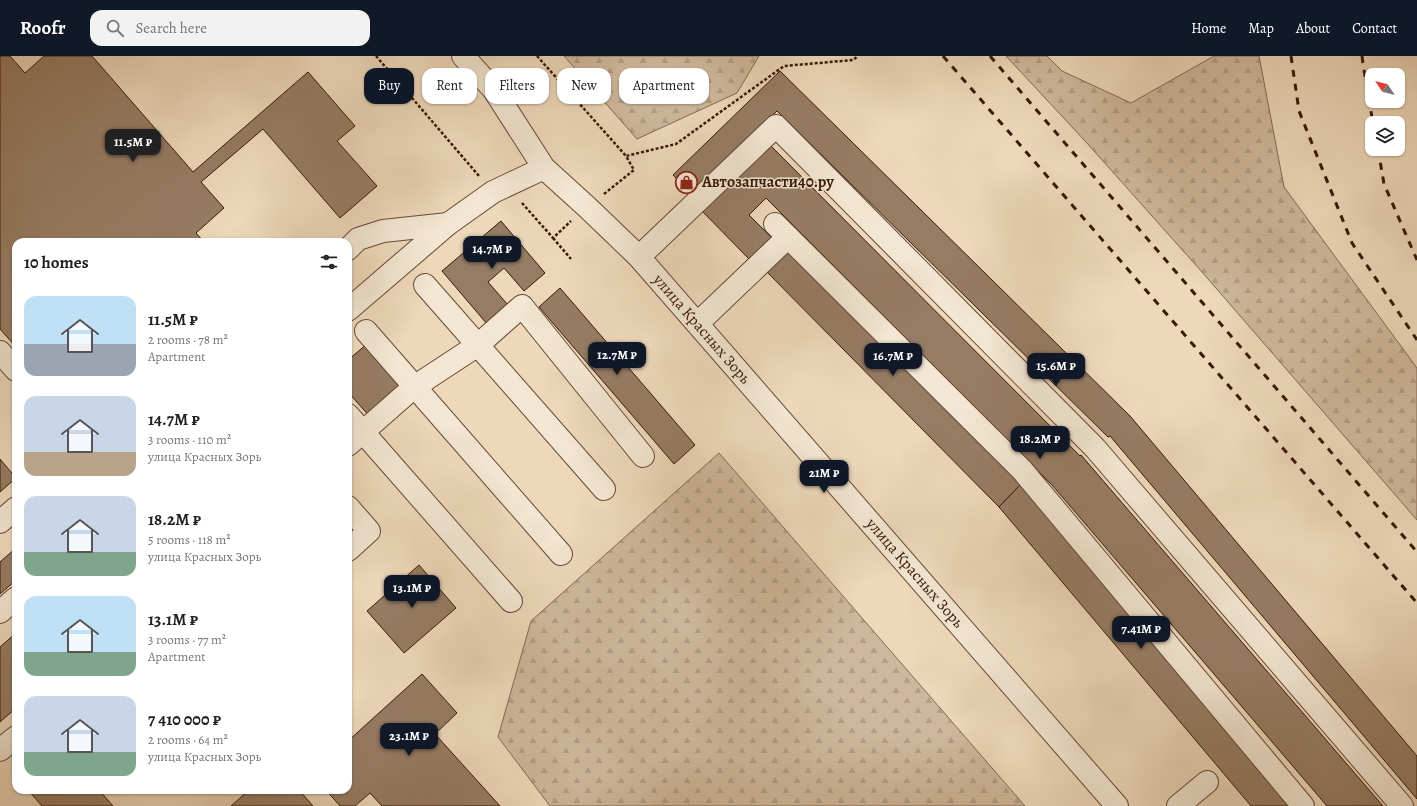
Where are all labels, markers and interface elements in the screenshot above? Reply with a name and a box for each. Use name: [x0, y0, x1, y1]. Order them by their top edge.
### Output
search box: [90, 10, 370, 46]
text: Roofr: [20, 15, 66, 41]
icon: search: [104, 17, 126, 39]
text: Search here: [136, 18, 207, 38]
text: Home: [1191, 19, 1226, 38]
text: Map: [1248, 19, 1274, 38]
text: About: [1296, 19, 1330, 38]
text: Contact: [1352, 19, 1397, 38]
chip: Buy: [364, 68, 414, 104]
chip: Rent: [422, 68, 477, 104]
chip: Filters: [485, 68, 549, 104]
chip: New: [557, 68, 611, 104]
chip: Apartment: [619, 68, 709, 104]
north arrow: [1365, 68, 1405, 108]
map controls: [1365, 68, 1405, 156]
button: layers: [1365, 116, 1405, 156]
pin: 11.5M ₽: [96, 129, 170, 163]
text: 11.5M ₽: [114, 133, 152, 150]
shop icon: Автозапчасти40.ру: [673, 169, 699, 195]
place label: Автозапчасти40.ру: [701, 171, 834, 193]
pin: 14.7M ₽: [455, 236, 529, 270]
text: 14.7M ₽: [472, 240, 512, 257]
text: 10 homes: [24, 251, 89, 274]
icon: filters: [318, 251, 340, 273]
street label: улица Красных Зорь: [647, 268, 756, 389]
text: 11.5M ₽: [148, 308, 198, 331]
icon: home: [56, 312, 104, 360]
text: 2 rooms · 78 m²: [148, 331, 228, 348]
pin: 12.7M ₽: [580, 342, 654, 376]
pin: 16.7M ₽: [856, 343, 930, 377]
text: 12.7M ₽: [597, 346, 637, 363]
text: 16.7M ₽: [873, 347, 913, 364]
text: Apartment: [148, 348, 206, 365]
pin: 15.6M ₽: [1019, 353, 1093, 387]
text: 15.6M ₽: [1036, 357, 1076, 374]
text: 14.7M ₽: [148, 408, 200, 431]
icon: home: [56, 412, 104, 460]
pin: 18.2M ₽: [1003, 426, 1077, 460]
text: 18.2M ₽: [1020, 430, 1060, 447]
text: 3 rooms · 110 m²: [148, 431, 231, 448]
text: улица Красных Зорь: [148, 448, 261, 465]
pin: 21M ₽: [796, 460, 852, 494]
text: 21M ₽: [809, 464, 839, 481]
text: 18.2M ₽: [148, 508, 201, 531]
icon: home: [56, 512, 104, 560]
street label: улица Красных Зорь: [860, 512, 969, 633]
text: 5 rooms · 118 m²: [148, 531, 231, 548]
text: улица Красных Зорь: [148, 548, 261, 565]
pin: 13.1M ₽: [375, 575, 449, 609]
text: 13.1M ₽: [393, 579, 431, 596]
text: 13.1M ₽: [148, 608, 198, 631]
icon: home: [56, 612, 104, 660]
pin: 7.41M ₽: [1104, 616, 1178, 650]
text: 7.41M ₽: [1121, 620, 1161, 637]
text: 3 rooms · 77 m²: [148, 631, 226, 648]
text: Apartment: [148, 648, 206, 665]
text: 7 410 000 ₽: [148, 708, 221, 731]
icon: home: [56, 712, 104, 760]
pin: 23.1M ₽: [372, 723, 446, 757]
text: 23.1M ₽: [389, 727, 429, 744]
text: 2 rooms · 64 m²: [148, 731, 228, 748]
text: улица Красных Зорь: [148, 748, 261, 765]

